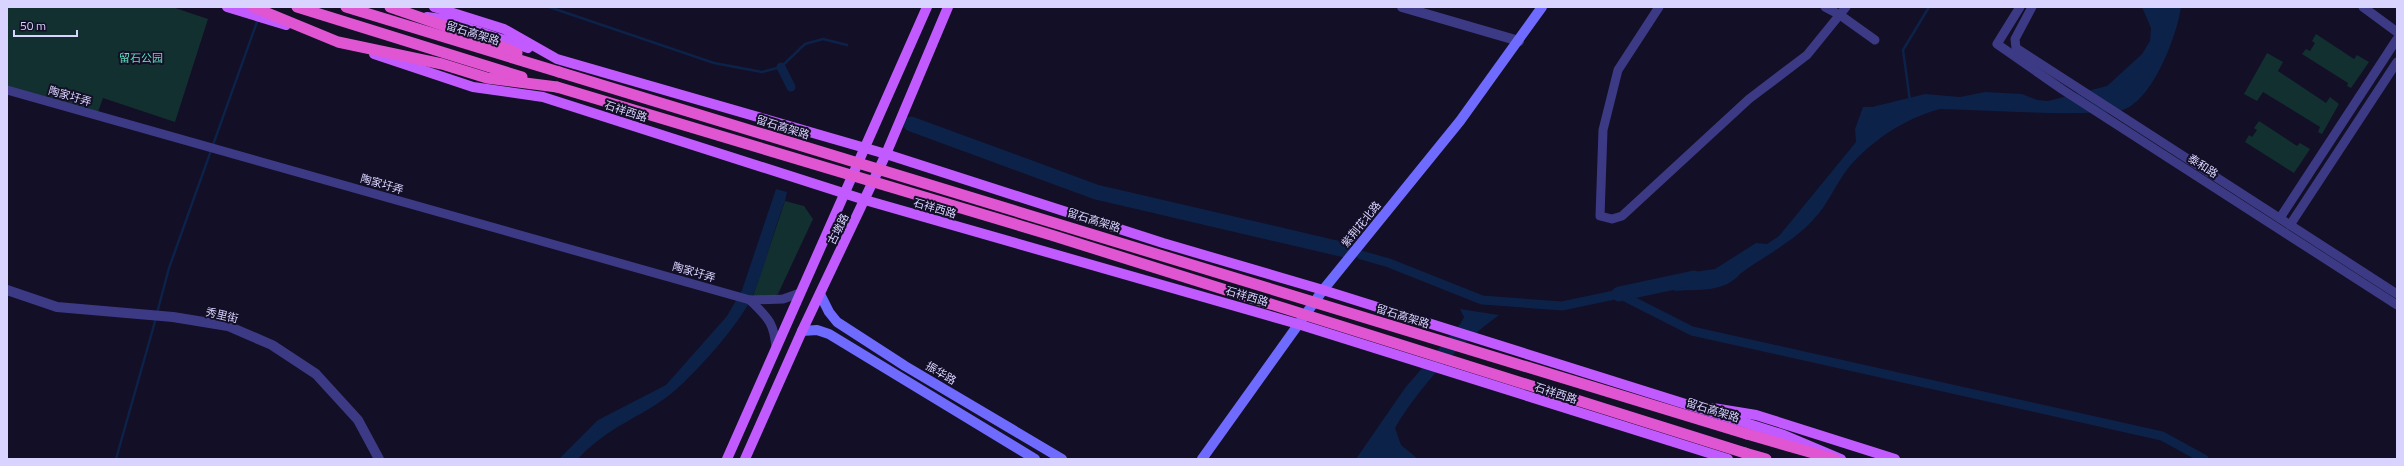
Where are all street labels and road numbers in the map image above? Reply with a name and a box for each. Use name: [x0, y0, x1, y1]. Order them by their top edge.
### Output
street label: 留石高架路: [444, 17, 502, 49]
street label: 陶家圩弄: [47, 82, 93, 110]
street label: 石祥西路: [603, 97, 649, 125]
street label: 留石高架路: [754, 111, 812, 143]
street label: 泰和路: [2185, 150, 2221, 182]
street label: 陶家圩弄: [359, 170, 405, 198]
street label: 石祥西路: [912, 194, 958, 222]
street label: 紫荆花北路: [1337, 198, 1385, 250]
street label: 留石高架路: [1065, 204, 1123, 236]
street label: 古墩路: [824, 211, 852, 247]
street label: 陶家圩弄: [671, 258, 717, 286]
street label: 石祥西路: [1224, 282, 1270, 310]
street label: 留石高架路: [1374, 300, 1432, 332]
street label: 秀里街: [204, 303, 240, 327]
street label: 振华路: [923, 358, 959, 388]
street label: 石祥西路: [1533, 379, 1579, 407]
street label: 留石高架路: [1684, 394, 1742, 426]

